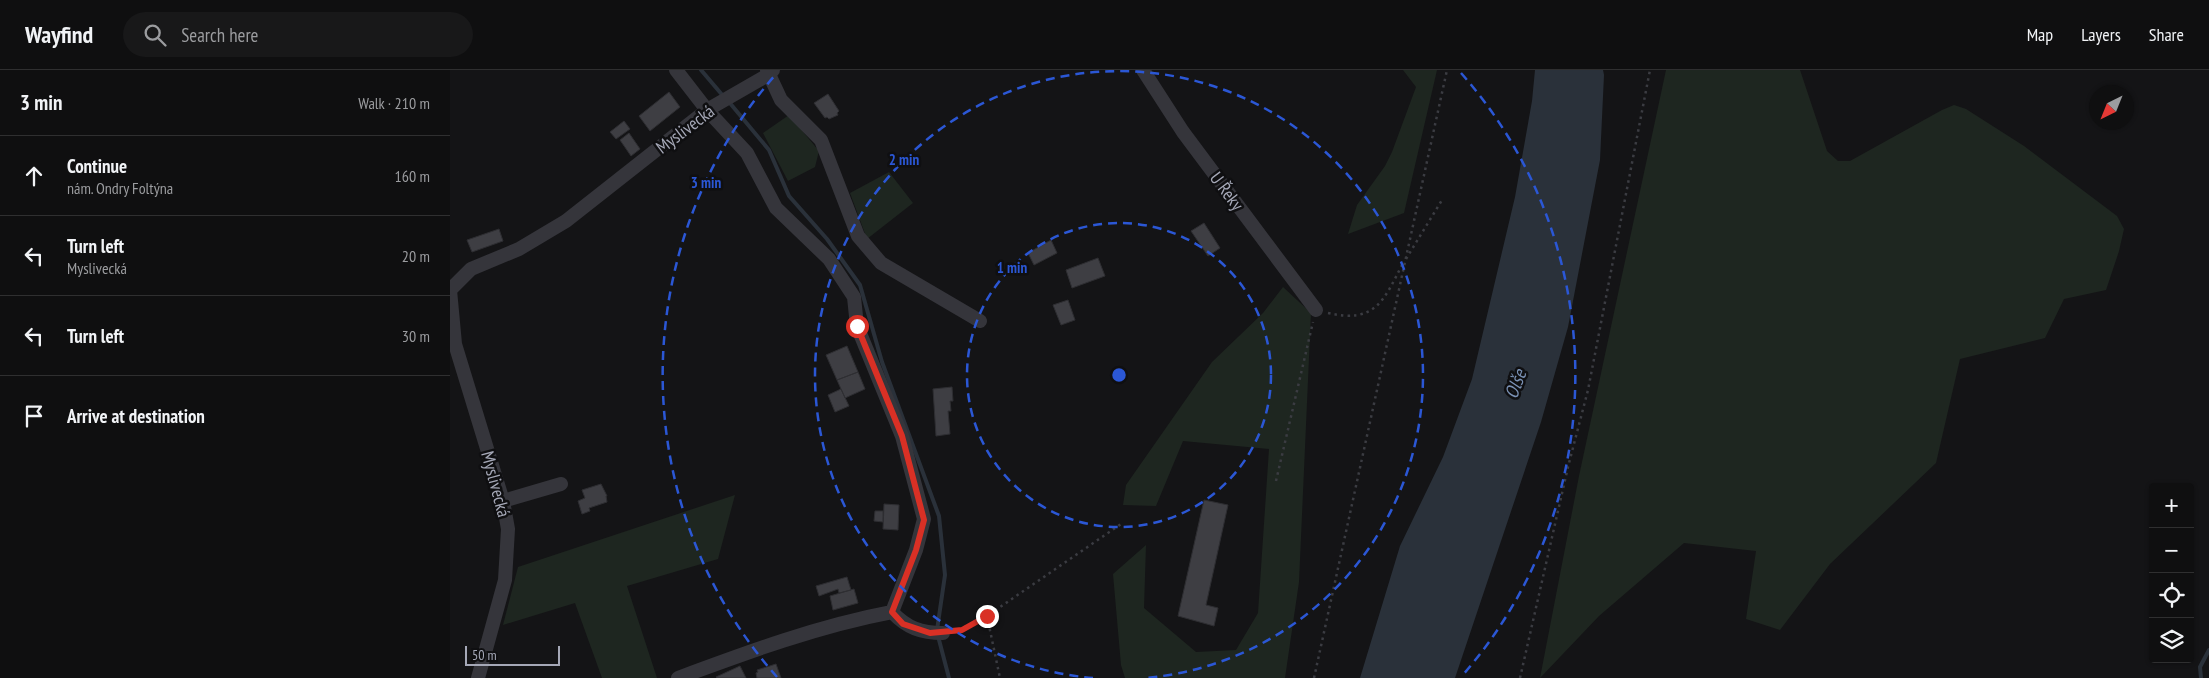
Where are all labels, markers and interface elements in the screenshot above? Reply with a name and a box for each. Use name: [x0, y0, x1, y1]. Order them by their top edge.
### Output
search box: [123, 12, 473, 57]
text: Wayfind: [25, 19, 93, 50]
icon: search: [141, 21, 169, 49]
text: Search here: [181, 23, 258, 47]
text: Map: [2027, 23, 2053, 46]
text: Layers: [2081, 23, 2121, 46]
text: Share: [2149, 23, 2184, 46]
north arrow: [2089, 85, 2134, 130]
text: 3 min: [20, 89, 62, 116]
text: Walk · 210 m: [358, 93, 430, 113]
street label: Myslivecká: [651, 100, 719, 158]
text: 2 min: [889, 150, 919, 169]
text: Continue: [67, 154, 127, 178]
icon: ahead: [20, 162, 48, 190]
text: 160 m: [395, 166, 430, 186]
street label: U Řeky: [1205, 167, 1249, 215]
text: 3 min: [691, 173, 721, 192]
text: nám. Ondry Foltýna: [67, 178, 173, 198]
text: Turn left: [67, 234, 124, 258]
icon: left: [20, 242, 48, 270]
text: 20 m: [402, 246, 430, 266]
text: Myslivecká: [67, 258, 127, 278]
text: 1 min: [997, 258, 1027, 277]
route start: [846, 315, 869, 338]
icon: left: [20, 322, 48, 350]
text: Turn left: [67, 324, 124, 348]
text: 30 m: [402, 326, 430, 346]
water label: Olše: [1499, 365, 1532, 402]
centre of rings: [1110, 366, 1128, 384]
icon: arrive: [20, 402, 48, 430]
text: Arrive at destination: [67, 404, 205, 428]
street label: Myslivecká: [476, 449, 516, 519]
map controls: [2149, 483, 2194, 663]
button: +: [2149, 483, 2194, 528]
button: −: [2149, 528, 2194, 573]
button: locate: [2149, 573, 2194, 618]
route end: [976, 605, 999, 628]
button: layers: [2149, 618, 2194, 663]
scale bar: [465, 643, 560, 666]
text: 50 m: [472, 646, 497, 664]

